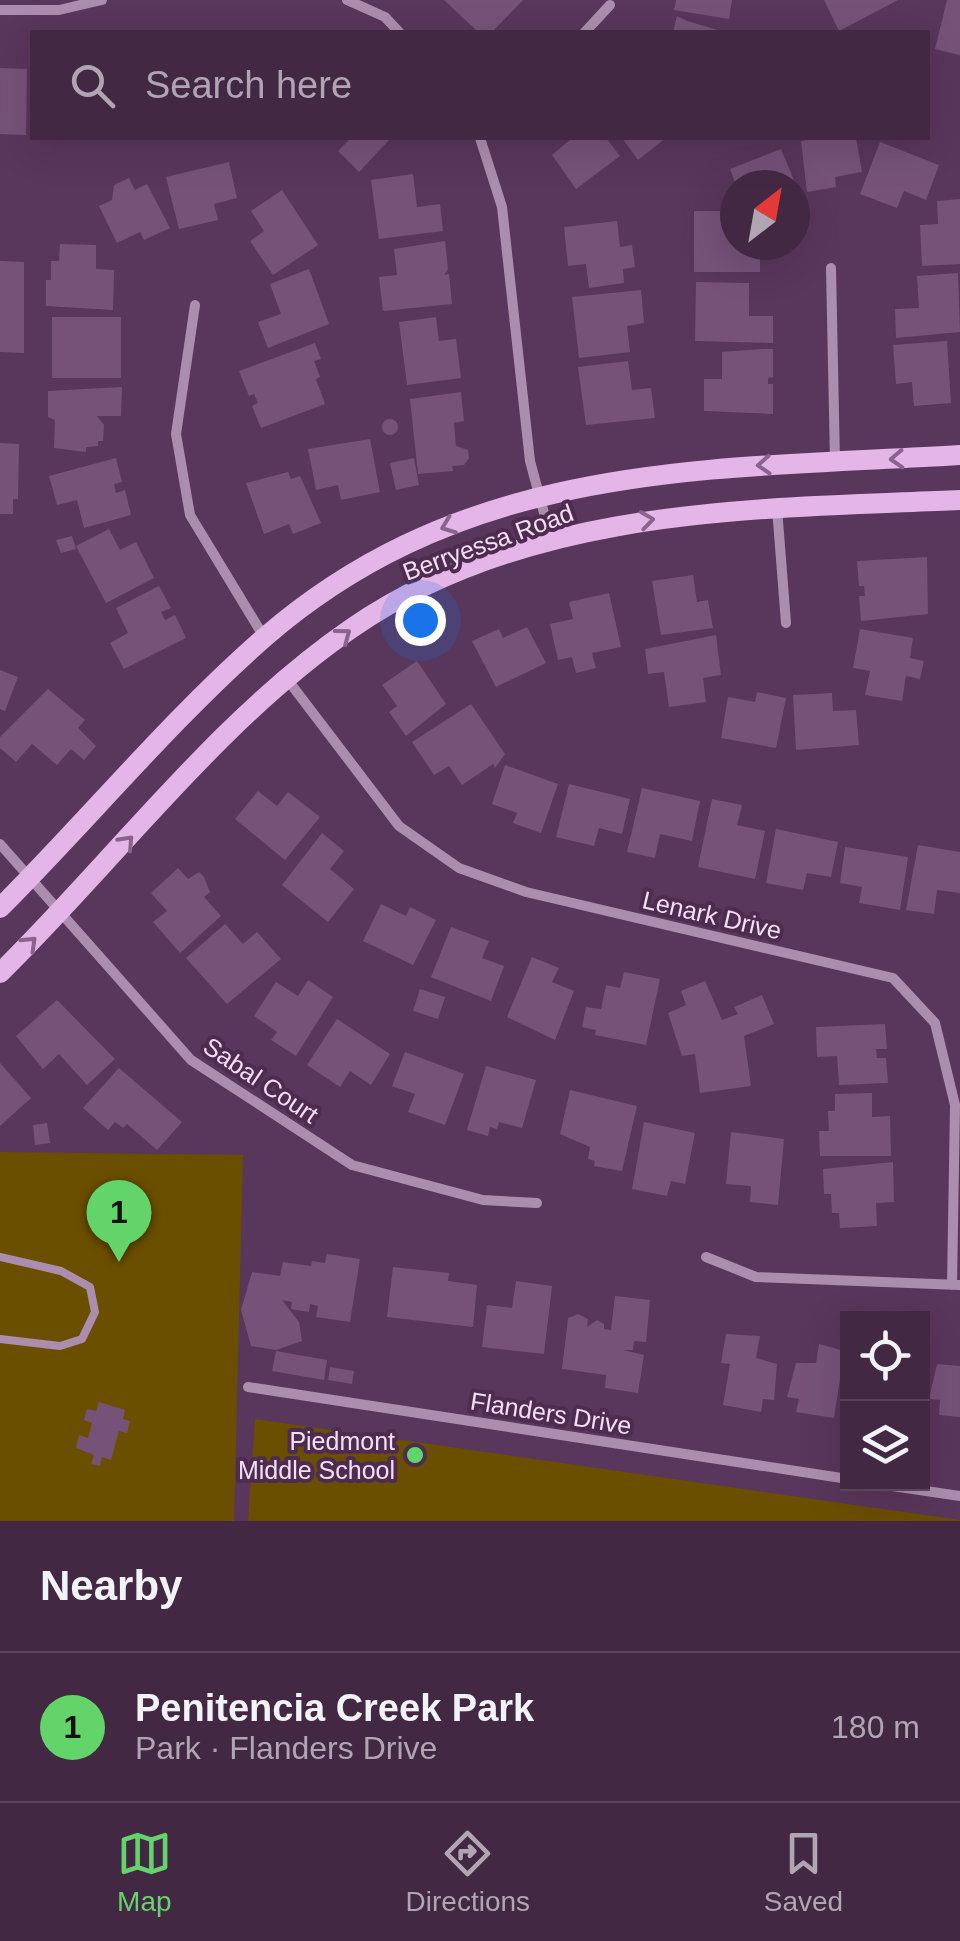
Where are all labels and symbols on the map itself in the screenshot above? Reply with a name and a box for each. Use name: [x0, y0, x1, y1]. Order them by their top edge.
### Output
north arrow: [720, 170, 810, 260]
one-way arrow: [889, 448, 905, 469]
one-way arrow: [756, 454, 772, 475]
street label: Berryessa Road: [399, 498, 577, 586]
one-way arrow: [639, 510, 655, 531]
one-way arrow: [440, 514, 458, 534]
your location: [395, 595, 446, 646]
one-way arrow: [333, 629, 351, 646]
one-way arrow: [115, 835, 133, 854]
street label: Lenark Drive: [640, 885, 784, 945]
one-way arrow: [19, 937, 37, 955]
street label: Sabal Court: [198, 1031, 324, 1129]
pin: 1: [86, 1180, 152, 1262]
street label: Flanders Drive: [469, 1386, 633, 1440]
place label: Piedmont Middle School: [238, 1427, 395, 1484]
marker: Piedmont Middle School: [404, 1444, 426, 1466]

